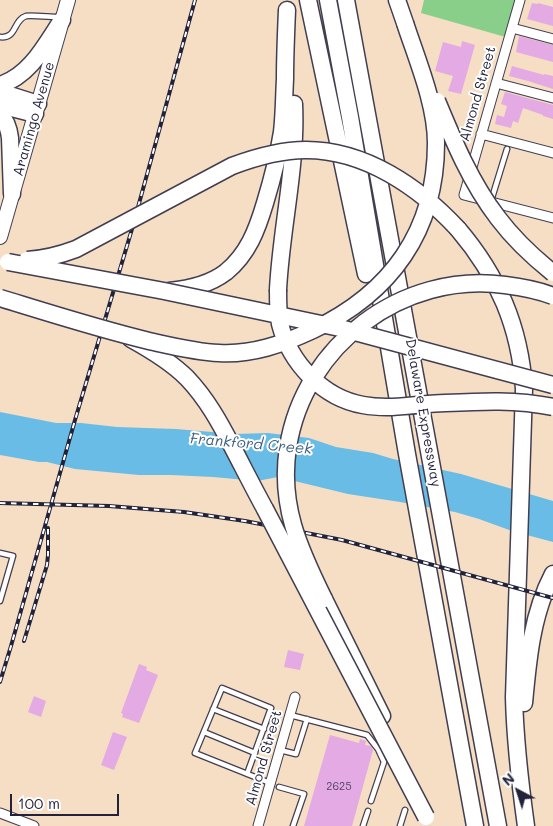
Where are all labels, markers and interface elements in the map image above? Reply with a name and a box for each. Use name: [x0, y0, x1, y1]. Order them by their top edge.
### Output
street label: Almond Street: [456, 44, 500, 144]
street label: Aramingo Avenue: [10, 60, 58, 178]
street label: Delaware Expressway: [402, 338, 444, 488]
water label: Frankford Creek: [189, 430, 313, 458]
street label: Almond Street: [242, 708, 286, 808]
north arrow: [493, 766, 543, 816]
text: N: [498, 768, 518, 790]
house number: 2625: [326, 780, 352, 794]
scale bar: [12, 784, 121, 816]
text: 100 m: [18, 793, 60, 813]

